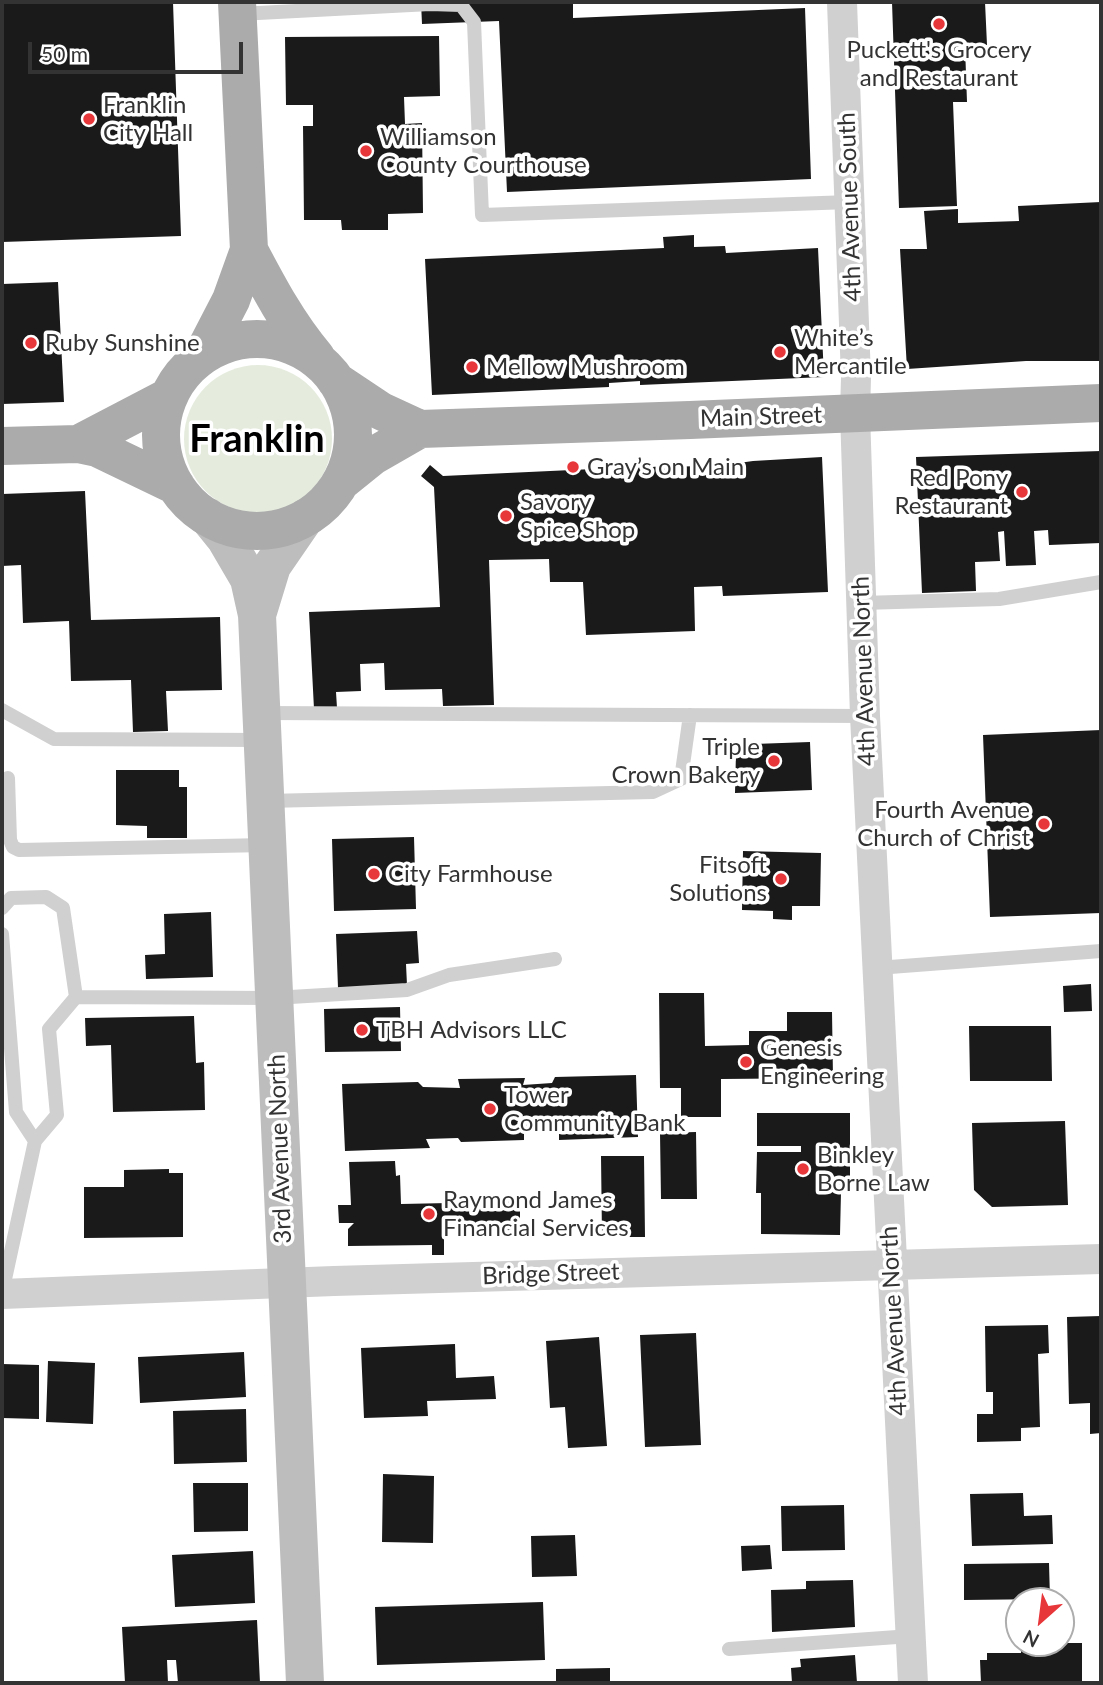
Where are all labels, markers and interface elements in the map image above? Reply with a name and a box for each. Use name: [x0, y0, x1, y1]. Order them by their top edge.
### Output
marker: Puckett's Grocery and Restaurant: [931, 16, 947, 32]
scale bar: [32, 28, 247, 72]
place label: Puckett's Grocery and Restaurant: [846, 36, 1032, 92]
text: 50 m: [41, 41, 88, 66]
place label: Franklin City Hall: [103, 91, 193, 147]
marker: Franklin City Hall: [81, 111, 97, 127]
street label: 4th Avenue South: [832, 112, 868, 302]
place label: Williamson County Courthouse: [380, 123, 587, 179]
marker: Williamson County Courthouse: [358, 143, 374, 159]
place label: White’s Mercantile: [794, 324, 907, 380]
place label: Ruby Sunshine: [45, 329, 200, 357]
marker: Ruby Sunshine: [23, 335, 39, 351]
marker: White’s Mercantile: [772, 344, 788, 360]
place label: Mellow Mushroom: [486, 353, 685, 381]
marker: Mellow Mushroom: [464, 359, 480, 375]
street label: Main Street: [699, 400, 823, 434]
district label: Franklin: [189, 417, 325, 463]
place label: Gray’s on Main: [587, 453, 744, 481]
marker: Gray’s on Main: [565, 459, 581, 475]
place label: Red Pony Restaurant: [894, 464, 1008, 520]
marker: Red Pony Restaurant: [1014, 484, 1030, 500]
place label: Savory Spice Shop: [520, 488, 635, 544]
marker: Savory Spice Shop: [498, 508, 514, 524]
street label: 4th Avenue North: [846, 576, 882, 766]
place label: Triple Crown Bakery: [611, 733, 760, 789]
marker: Triple Crown Bakery: [766, 753, 782, 769]
place label: Fourth Avenue Church of Christ: [857, 796, 1030, 852]
marker: Fourth Avenue Church of Christ: [1036, 816, 1052, 832]
place label: Fitsoft Solutions: [669, 851, 767, 907]
place label: City Farmhouse: [388, 860, 553, 888]
marker: City Farmhouse: [366, 866, 382, 882]
marker: Fitsoft Solutions: [773, 871, 789, 887]
place label: TBH Advisors LLC: [376, 1016, 567, 1044]
marker: TBH Advisors LLC: [354, 1022, 370, 1038]
place label: Genesis Engineering: [760, 1034, 884, 1090]
street label: 3rd Avenue North: [262, 1054, 298, 1244]
marker: Genesis Engineering: [738, 1054, 754, 1070]
place label: Tower Community Bank: [504, 1081, 685, 1137]
marker: Tower Community Bank: [482, 1101, 498, 1117]
place label: Binkley Borne Law: [817, 1141, 930, 1197]
marker: Binkley Borne Law: [795, 1161, 811, 1177]
place label: Raymond James Financial Services: [443, 1186, 629, 1242]
marker: Raymond James Financial Services: [421, 1206, 437, 1222]
street label: 4th Avenue North: [875, 1225, 913, 1417]
street label: Bridge Street: [482, 1257, 620, 1291]
north arrow: [1005, 1587, 1075, 1657]
text: N: [1019, 1626, 1043, 1653]

